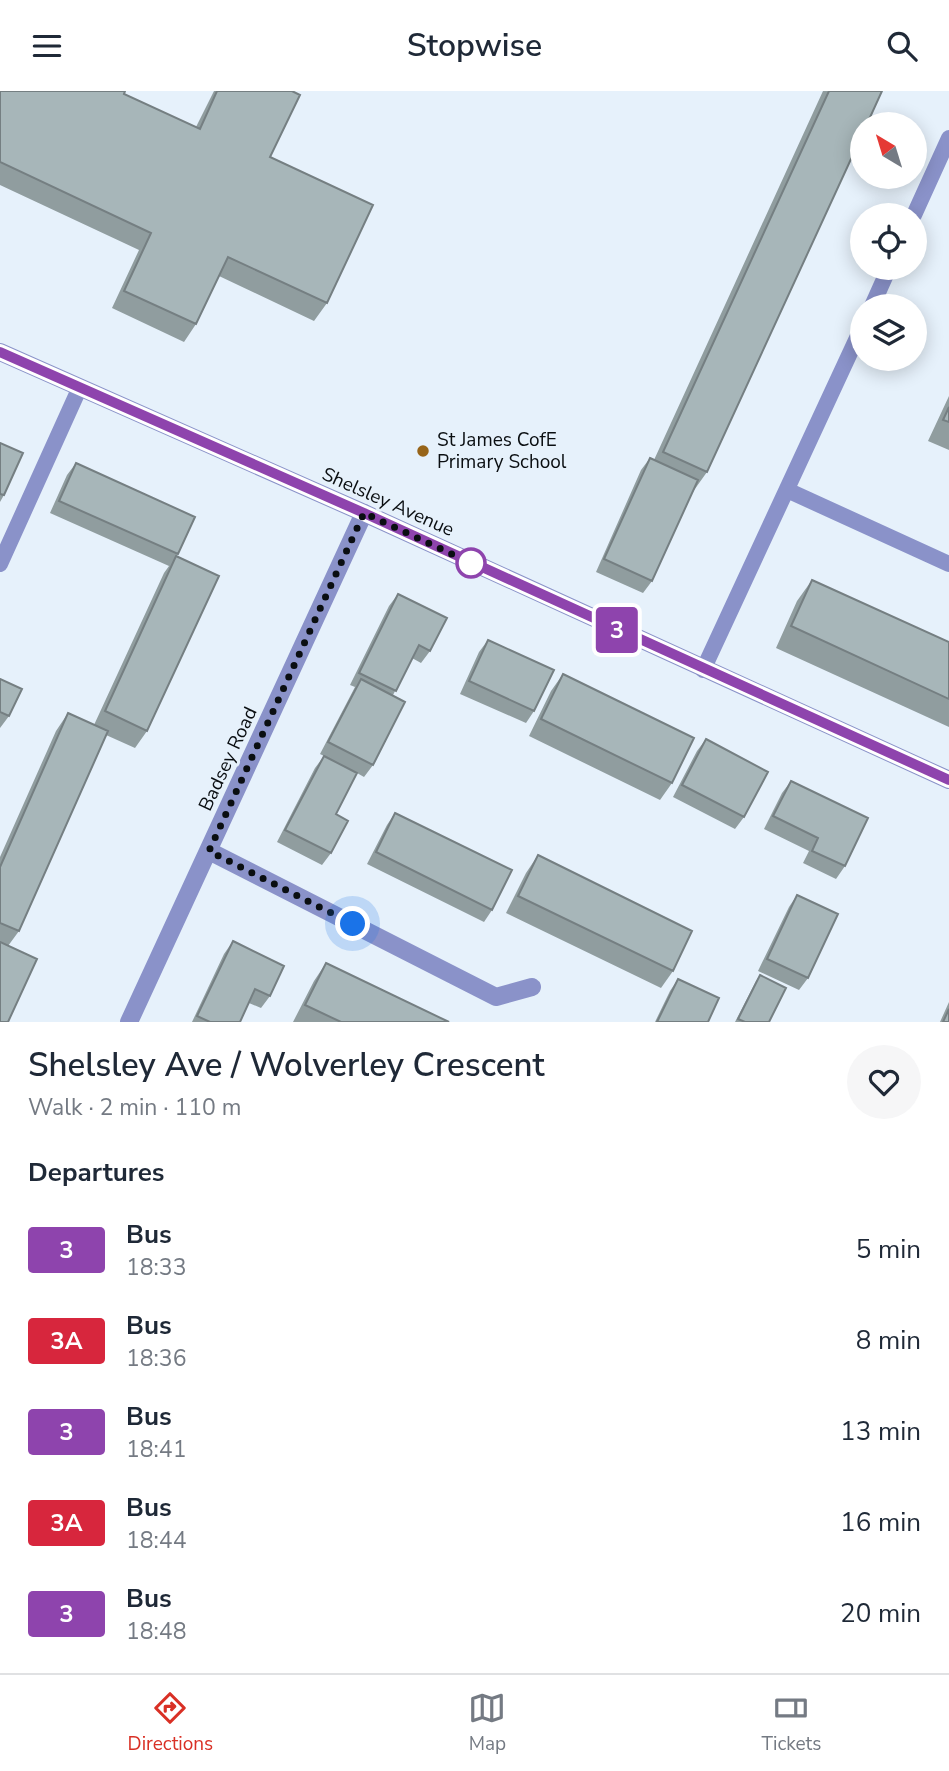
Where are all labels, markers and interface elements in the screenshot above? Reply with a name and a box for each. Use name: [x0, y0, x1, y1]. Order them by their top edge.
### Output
text: Stopwise: [407, 24, 542, 67]
icon: menu: [28, 27, 66, 65]
icon: search: [883, 27, 921, 65]
north arrow: [850, 112, 928, 189]
map controls: [850, 112, 927, 371]
button: locate: [850, 203, 927, 280]
button: layers: [850, 294, 927, 371]
place label: St James CofE Primary School: [437, 427, 567, 475]
marker: St James CofE Primary School: [415, 443, 431, 459]
street label: Shelsley Avenue: [318, 461, 458, 543]
unlabelled marker: [456, 548, 486, 578]
line badge: 3: [594, 607, 640, 653]
text: 3: [610, 614, 624, 646]
street label: Badsey Road: [193, 703, 263, 815]
your location: [335, 906, 370, 941]
text: Shelsley Ave / Wolverley Crescent: [28, 1043, 545, 1088]
button: heart: [847, 1045, 921, 1119]
text: Walk · 2 min · 110 m: [28, 1092, 241, 1123]
text: Departures: [28, 1155, 164, 1190]
text: Bus: [126, 1217, 172, 1252]
text: 5 min: [856, 1232, 921, 1267]
text: 3: [59, 1234, 74, 1266]
text: 18:33: [126, 1252, 186, 1283]
text: Bus: [126, 1308, 172, 1343]
text: 8 min: [856, 1323, 921, 1358]
text: 3A: [50, 1325, 83, 1357]
text: 18:36: [126, 1343, 186, 1374]
text: Bus: [126, 1399, 172, 1434]
text: 13 min: [840, 1414, 921, 1449]
text: 3: [59, 1416, 74, 1448]
text: 18:41: [126, 1434, 186, 1465]
text: Bus: [126, 1490, 172, 1525]
text: 16 min: [840, 1505, 921, 1540]
text: 3A: [50, 1507, 83, 1539]
text: 18:44: [126, 1525, 186, 1556]
text: Bus: [126, 1581, 172, 1616]
text: 20 min: [840, 1596, 921, 1631]
text: 3: [59, 1598, 74, 1630]
text: 18:48: [126, 1616, 186, 1647]
tab: Directions: [128, 1689, 213, 1757]
tab: Map: [468, 1689, 506, 1757]
tab: Tickets: [762, 1689, 821, 1757]

